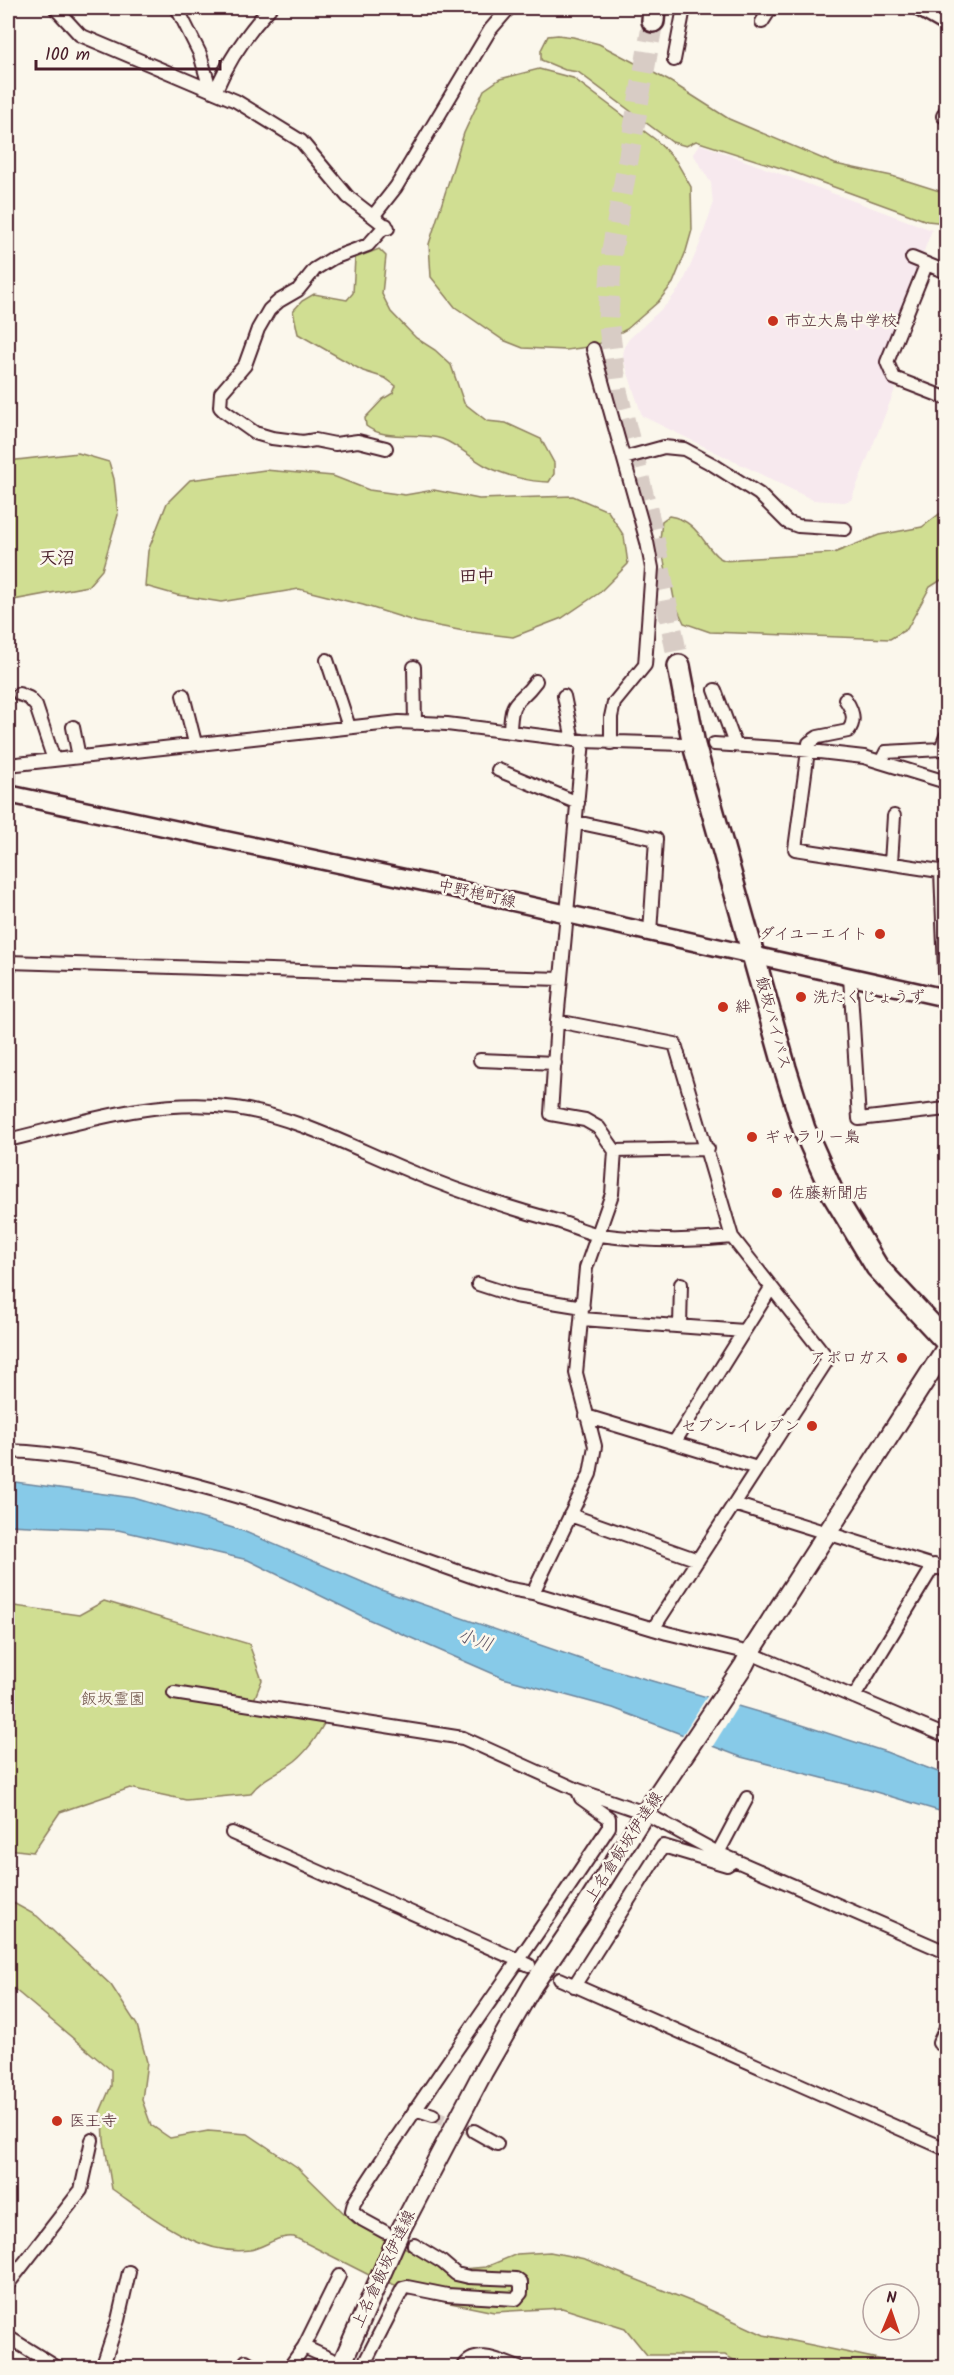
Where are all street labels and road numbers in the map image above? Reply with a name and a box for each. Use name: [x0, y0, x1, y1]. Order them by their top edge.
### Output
street label: 中野梍町線: [435, 873, 519, 915]
street label: 飯坂バイパス: [749, 974, 797, 1072]
street label: 上名倉飯坂伊達線: [579, 1787, 669, 1907]
street label: 上名倉飯坂伊達線: [346, 2206, 422, 2332]

